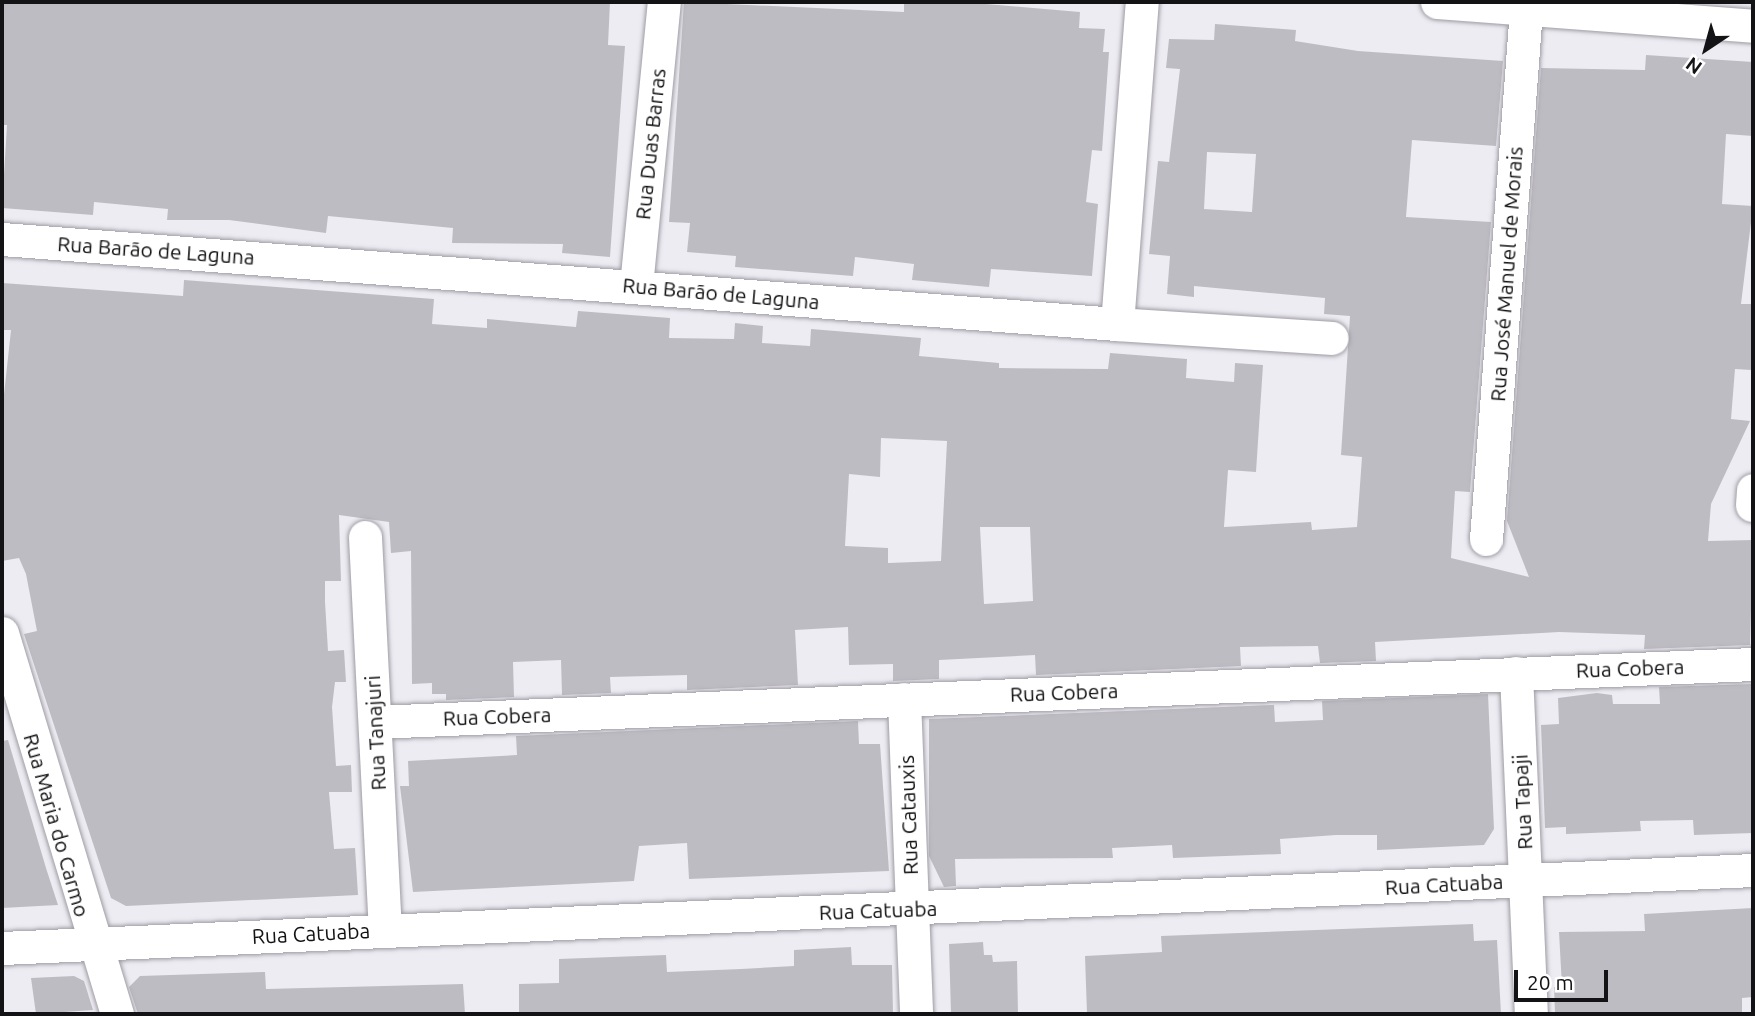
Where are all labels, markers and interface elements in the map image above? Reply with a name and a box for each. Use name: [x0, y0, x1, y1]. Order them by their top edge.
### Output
north arrow: [1671, 14, 1741, 84]
text: N: [1681, 53, 1706, 79]
street label: Rua Duas Barras: [630, 67, 670, 221]
street label: Rua José Manuel de Morais: [1485, 145, 1527, 403]
street label: Rua Barão de Laguna: [57, 231, 255, 269]
street label: Rua Barão de Laguna: [621, 272, 821, 314]
street label: Rua Cobera: [1575, 654, 1685, 682]
street label: Rua Tanajuri: [359, 675, 391, 791]
street label: Rua Cobera: [1009, 678, 1119, 706]
street label: Rua Cobera: [442, 702, 552, 730]
street label: Rua Maria do Carmo: [19, 730, 95, 920]
street label: Rua Tapaji: [1507, 754, 1537, 850]
street label: Rua Catauxis: [893, 755, 923, 875]
street label: Rua Catuaba: [1384, 868, 1504, 900]
street label: Rua Catuaba: [818, 895, 938, 925]
street label: Rua Catuaba: [251, 917, 371, 949]
scale bar: [1517, 956, 1612, 1000]
text: 20 m: [1527, 970, 1574, 994]

